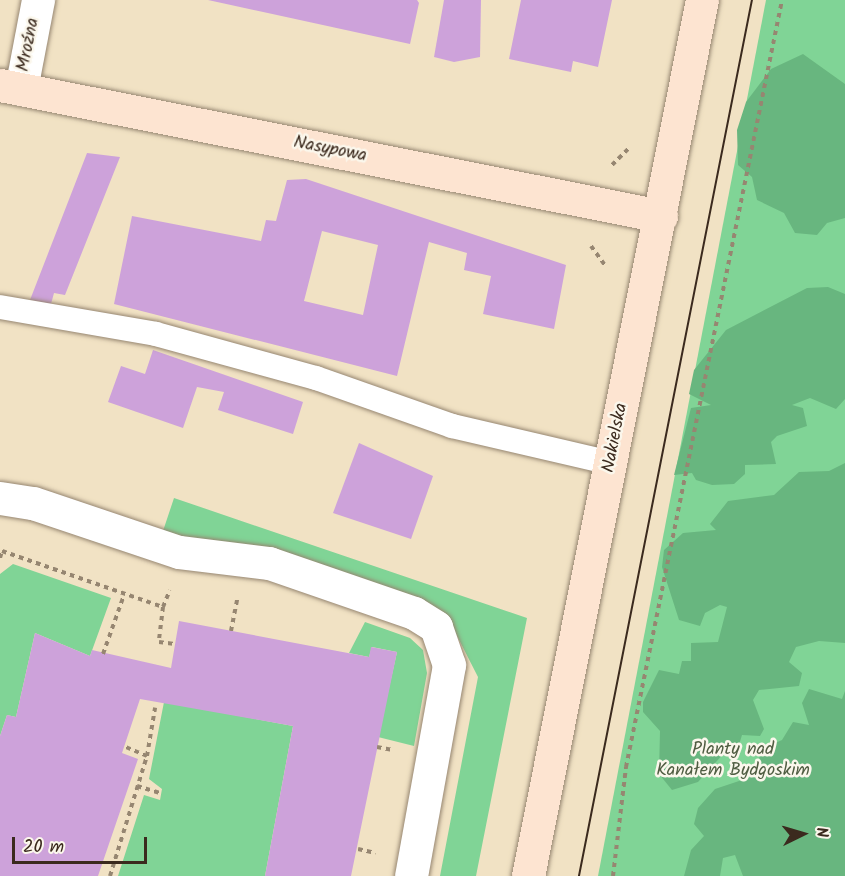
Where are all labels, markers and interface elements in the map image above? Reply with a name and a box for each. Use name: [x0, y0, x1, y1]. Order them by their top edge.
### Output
street label: Mroźna: [13, 16, 45, 74]
street label: Nasypowa: [292, 132, 368, 168]
street label: Nakielska: [599, 401, 633, 475]
park label: Planty nad Kanałem Bydgoskim: [656, 740, 810, 783]
north arrow: [773, 804, 833, 864]
scale bar: [15, 825, 150, 863]
text: N: [809, 826, 834, 839]
text: 20 m: [23, 833, 64, 862]

